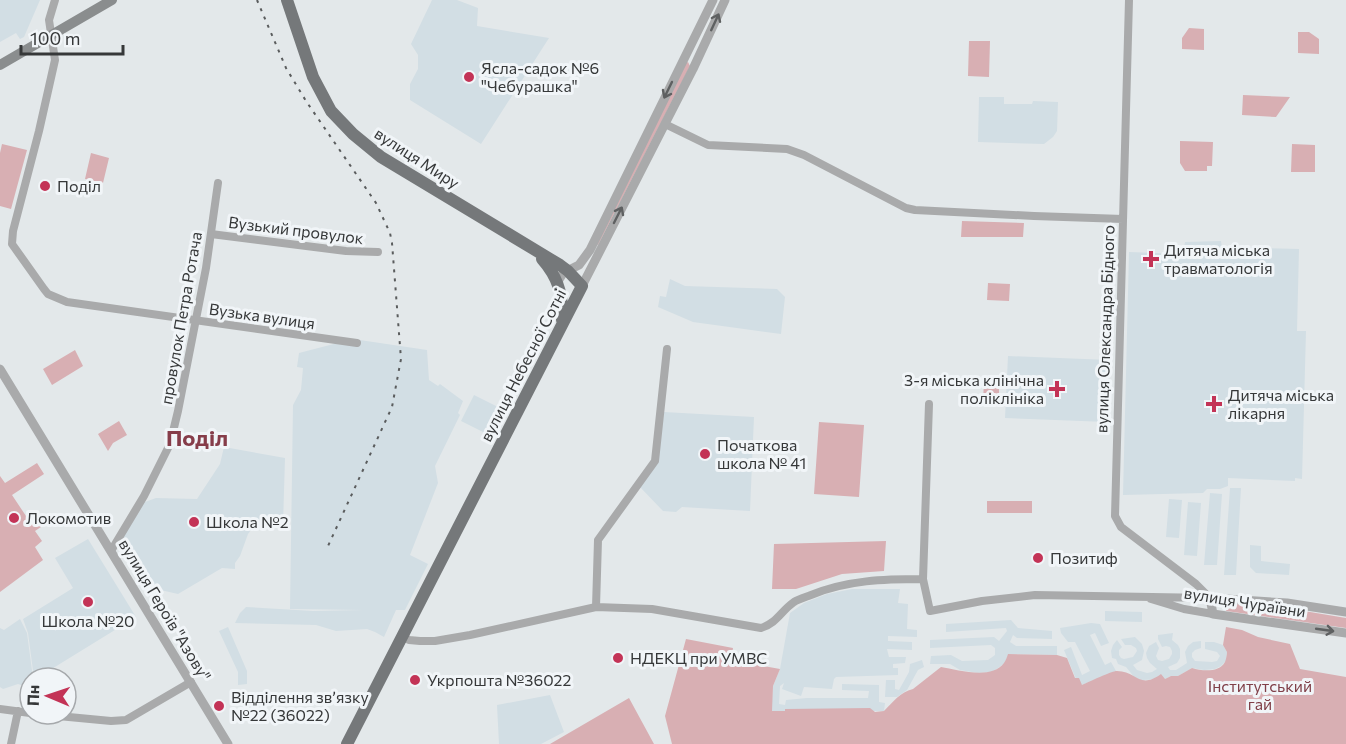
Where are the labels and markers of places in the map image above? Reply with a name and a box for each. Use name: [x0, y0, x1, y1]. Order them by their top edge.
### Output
place label: Ясла-садок №6 "Чебурашка": [481, 58, 599, 95]
marker: Ясла-садок №6 "Чебурашка": [462, 70, 476, 84]
place label: Поділ: [57, 176, 101, 195]
marker: Поділ: [38, 179, 52, 193]
place label: Дитяча міська травматологія: [1164, 240, 1273, 277]
marker: Дитяча міська травматологія: [1142, 250, 1160, 268]
place label: 3-я міська клінічна поліклініка: [904, 370, 1044, 407]
marker: 3-я міська клінічна поліклініка: [1048, 380, 1066, 398]
place label: Дитяча міська лікарня: [1228, 385, 1334, 422]
marker: Дитяча міська лікарня: [1205, 395, 1223, 413]
place label: Початкова школа № 41: [717, 435, 806, 472]
marker: Початкова школа № 41: [698, 447, 712, 461]
place label: Локомотив: [26, 508, 111, 527]
marker: Локомотив: [7, 511, 21, 525]
place label: Школа №2: [206, 512, 289, 531]
marker: Школа №2: [187, 515, 201, 529]
place label: Позитиф: [1050, 548, 1118, 567]
marker: Позитиф: [1031, 551, 1045, 565]
marker: Школа №20: [81, 595, 95, 609]
place label: Школа №20: [42, 611, 134, 630]
place label: НДЕКЦ при УМВС: [630, 648, 767, 667]
marker: НДЕКЦ при УМВС: [611, 651, 625, 665]
place label: Укрпошта №36022: [427, 670, 571, 689]
marker: Укрпошта №36022: [408, 673, 422, 687]
place label: Відділення зв’язку №22 (36022): [231, 687, 369, 724]
marker: Відділення зв’язку №22 (36022): [212, 699, 226, 713]

